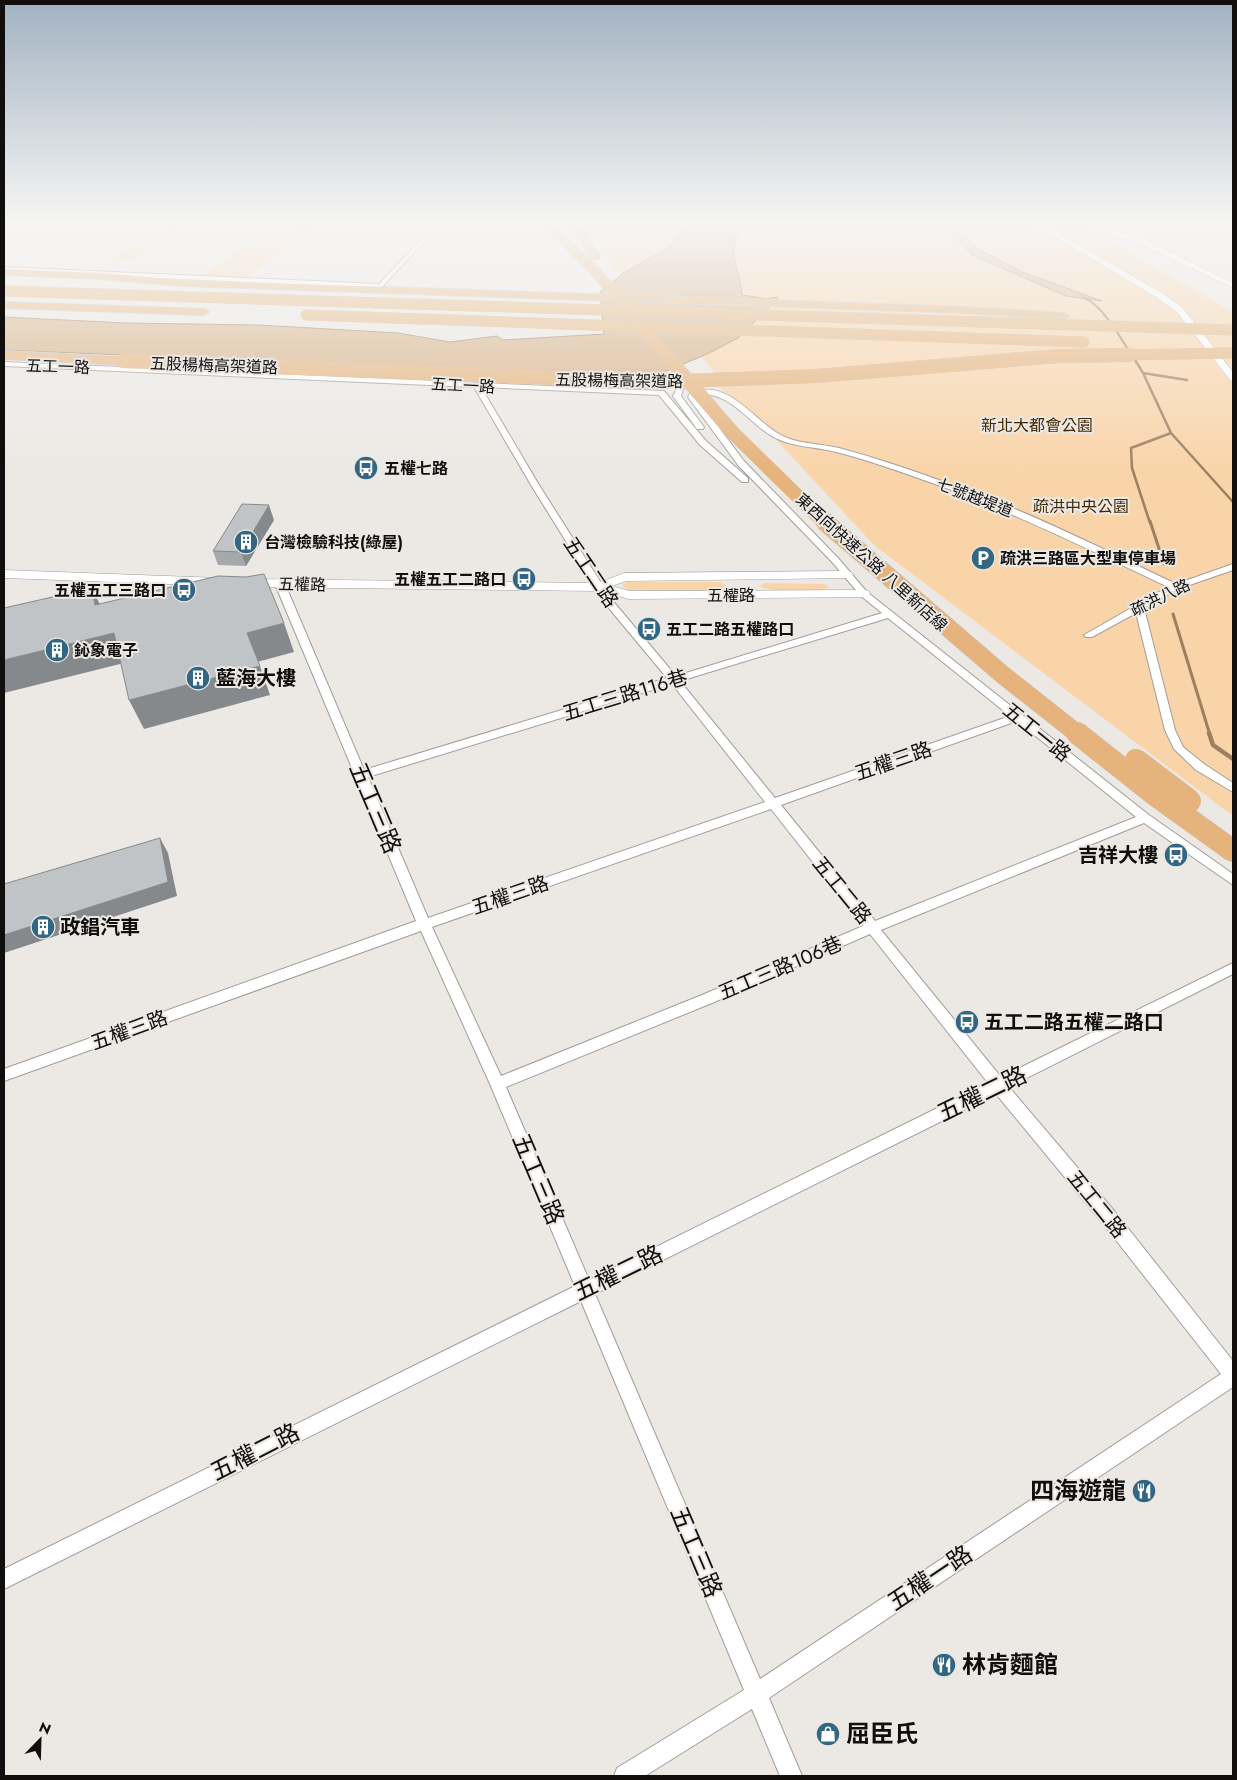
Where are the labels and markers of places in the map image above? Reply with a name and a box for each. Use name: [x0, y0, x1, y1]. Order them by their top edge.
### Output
bus stop icon: 五權七路: [353, 455, 379, 481]
place label: 五權七路: [384, 457, 448, 480]
building icon: 台灣檢驗科技(綠屋): [233, 529, 259, 555]
place label: 台灣檢驗科技(綠屋): [264, 531, 403, 554]
parking icon: 疏洪三路區大型車停車場: [970, 545, 996, 571]
place label: 疏洪三路區大型車停車場: [1000, 547, 1176, 570]
bus stop icon: 五權五工二路口: [511, 566, 537, 592]
place label: 五權五工二路口: [394, 568, 506, 591]
bus stop icon: 五權五工三路口: [171, 577, 197, 603]
place label: 五權五工三路口: [54, 579, 166, 602]
bus stop icon: 五工二路五權路口: [636, 616, 662, 642]
place label: 五工二路五權路口: [666, 618, 794, 641]
building icon: 鈊象電子: [44, 637, 70, 663]
place label: 鈊象電子: [74, 639, 138, 662]
place label: 藍海大樓: [216, 664, 296, 693]
building icon: 藍海大樓: [185, 665, 211, 691]
place label: 吉祥大樓: [1078, 841, 1158, 870]
bus stop icon: 吉祥大樓: [1163, 842, 1189, 868]
place label: 政錩汽車: [60, 913, 140, 942]
building icon: 政錩汽車: [30, 914, 56, 940]
place label: 五工二路五權二路口: [984, 1008, 1164, 1037]
bus stop icon: 五工二路五權二路口: [954, 1009, 980, 1035]
place label: 四海遊龍: [1030, 1473, 1126, 1508]
restaurant icon: 四海遊龍: [1131, 1478, 1157, 1504]
place label: 林肯麵館: [962, 1647, 1058, 1682]
restaurant icon: 林肯麵館: [931, 1652, 957, 1678]
place label: 屈臣氏: [846, 1716, 918, 1751]
shop icon: 屈臣氏: [815, 1721, 841, 1747]

